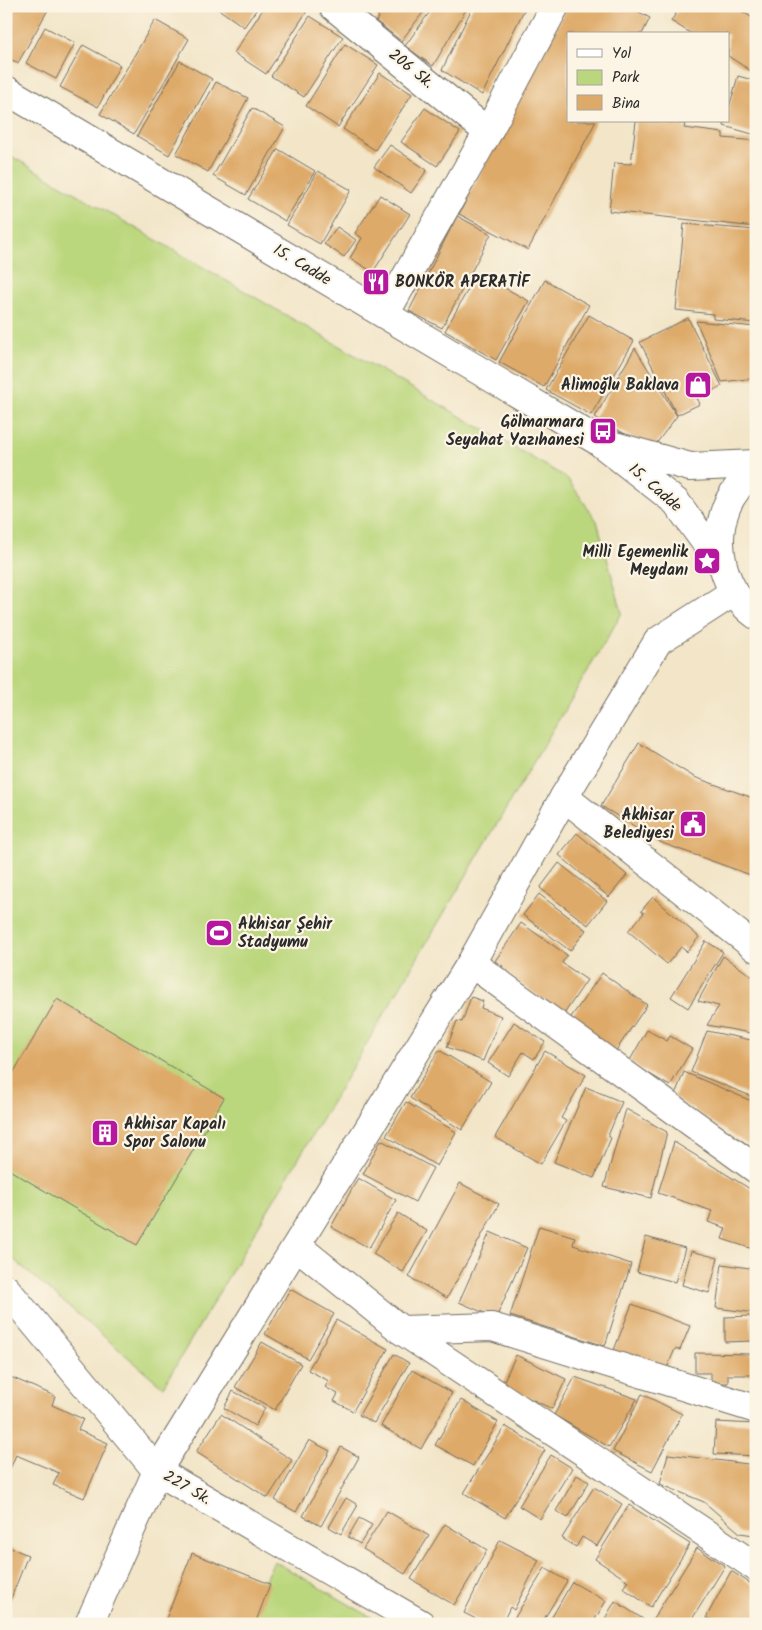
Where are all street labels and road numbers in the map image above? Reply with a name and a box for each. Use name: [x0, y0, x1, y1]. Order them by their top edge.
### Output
street label: 206 Sk.: [383, 43, 439, 95]
street label: 15. Cadde: [268, 238, 336, 292]
street label: 15. Cadde: [623, 458, 687, 518]
street label: 227 Sk.: [158, 1464, 216, 1512]

